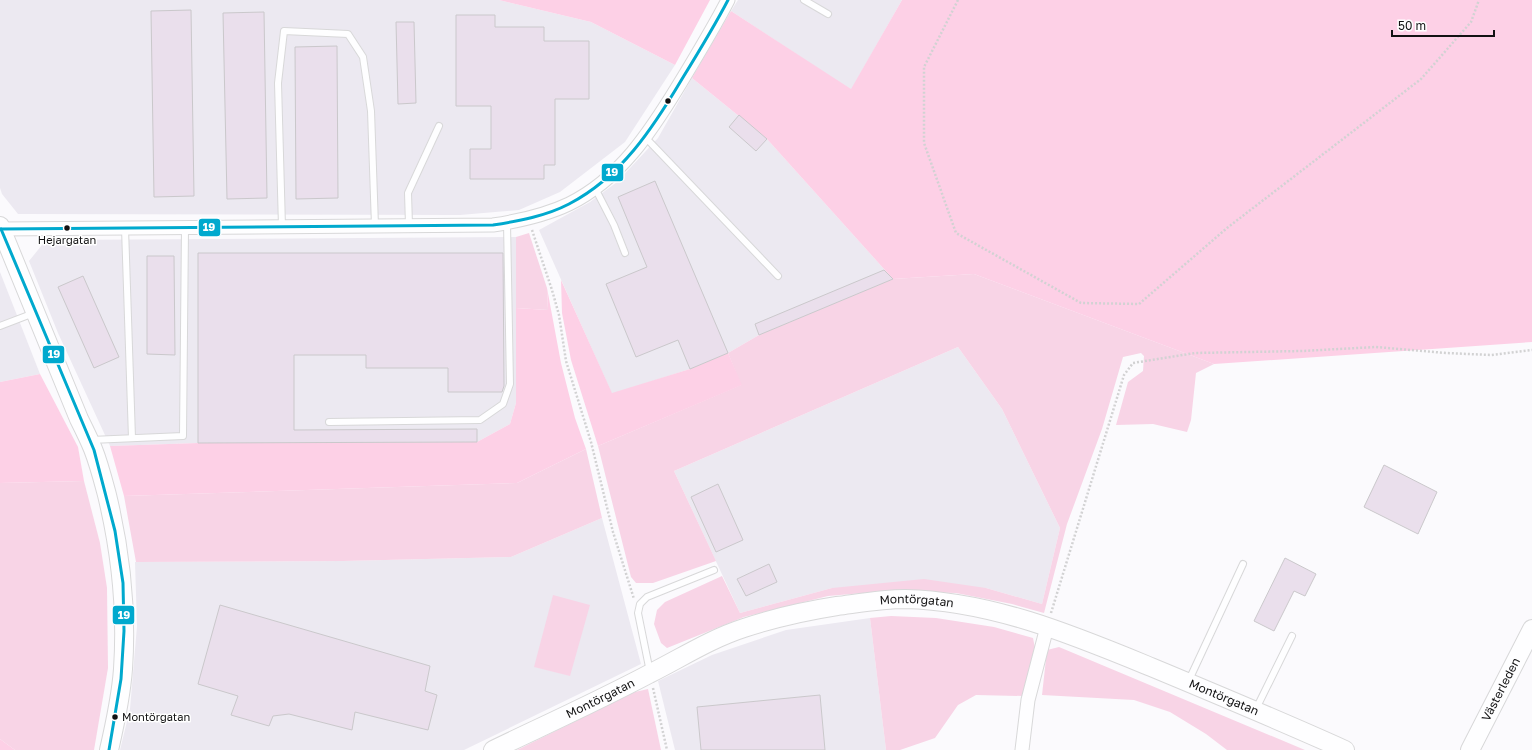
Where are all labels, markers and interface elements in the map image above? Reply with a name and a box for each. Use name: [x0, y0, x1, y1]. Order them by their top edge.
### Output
scale bar: [1392, 12, 1494, 38]
text: 50 m: [1398, 18, 1426, 33]
unlabelled marker: [663, 96, 673, 106]
line badge: 19: [601, 163, 624, 182]
text: 19: [606, 165, 618, 178]
line badge: 19: [198, 218, 221, 237]
text: 19: [203, 220, 215, 233]
marker: Hejargatan: [62, 223, 72, 233]
place label: Hejargatan: [38, 233, 96, 246]
line badge: 19: [42, 345, 65, 364]
text: 19: [48, 347, 60, 360]
street label: Montörgatan: [879, 591, 955, 610]
line badge: 19: [112, 605, 135, 625]
text: 19: [118, 608, 130, 621]
street label: Västerleden: [1478, 655, 1523, 724]
street label: Montörgatan: [563, 675, 637, 721]
street label: Montörgatan: [1187, 676, 1261, 718]
place label: Montörgatan: [122, 710, 190, 723]
marker: Montörgatan: [110, 712, 120, 722]

